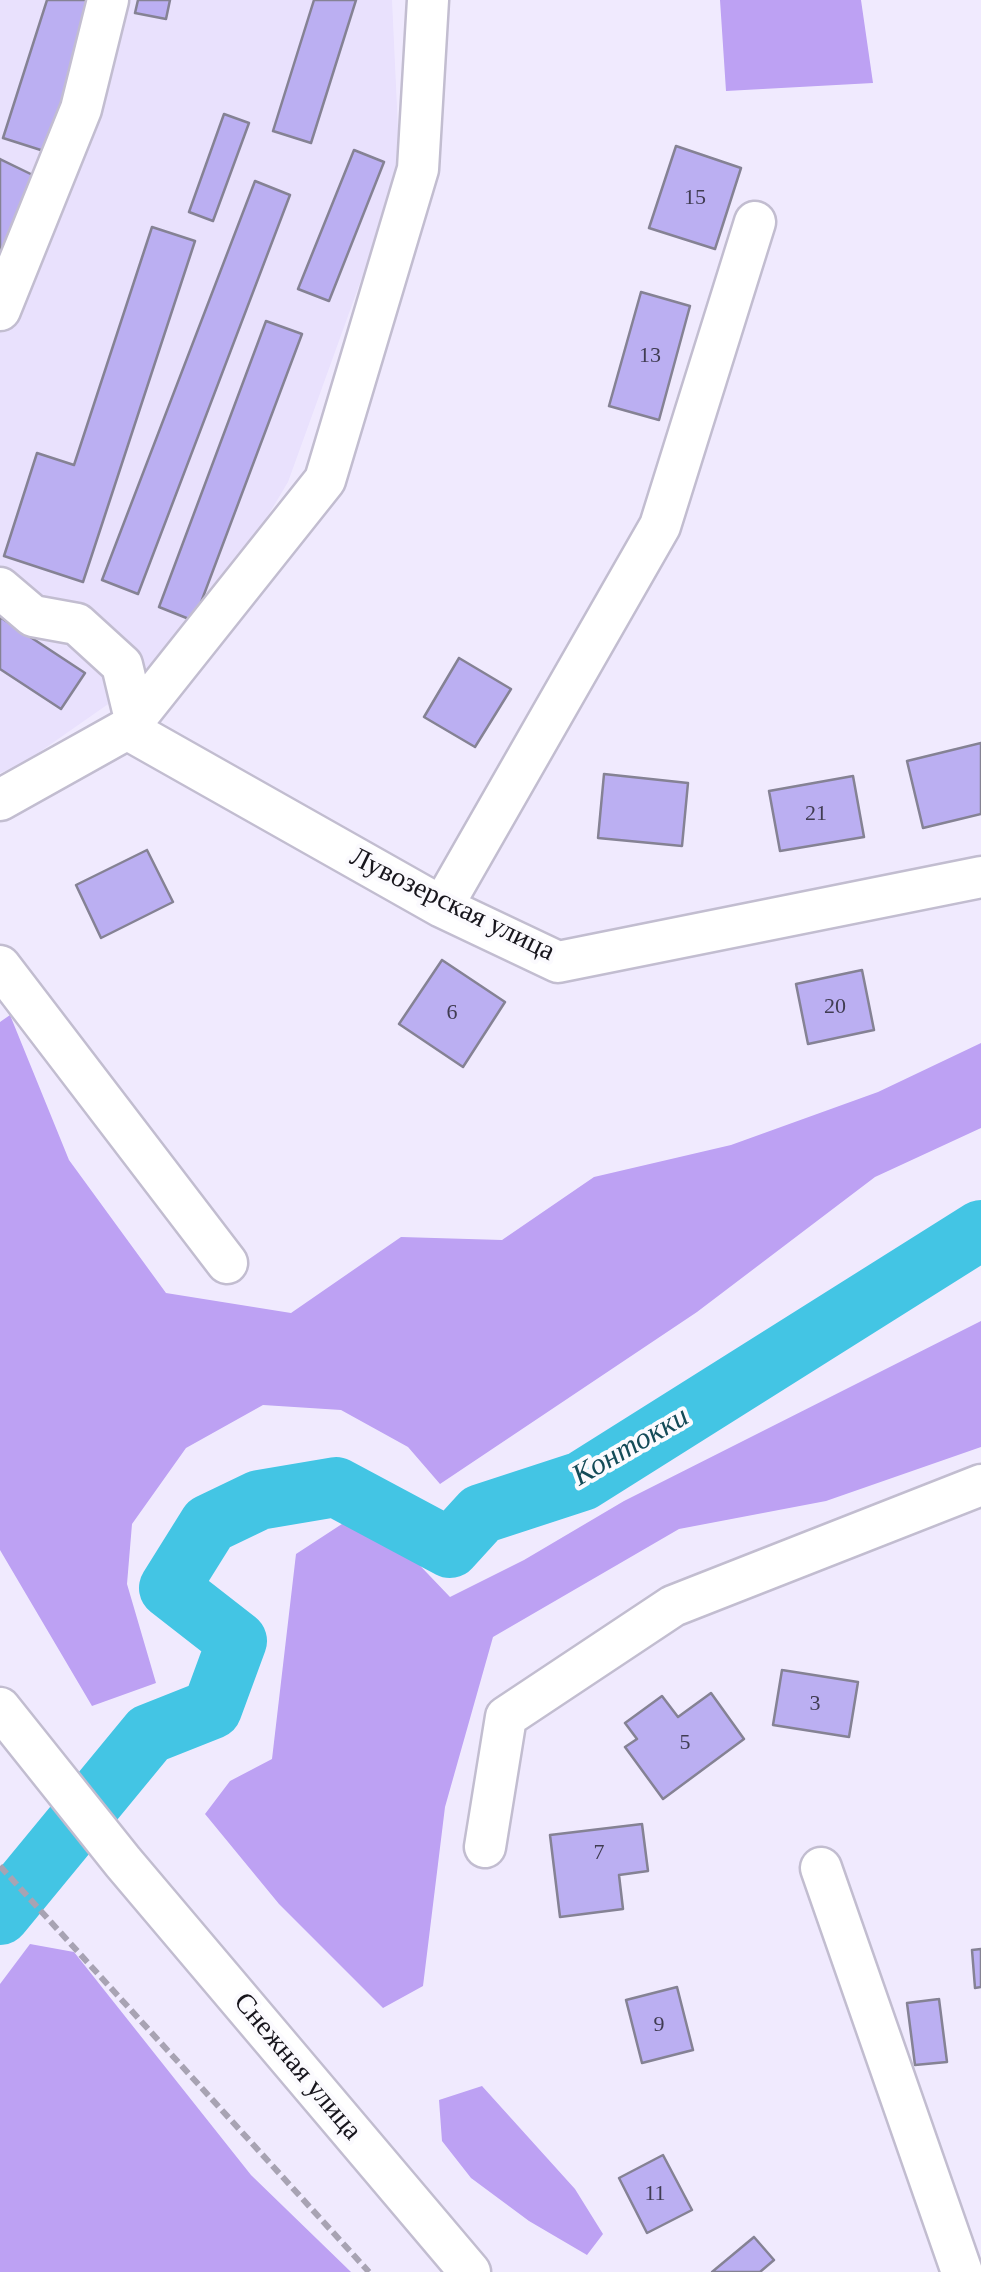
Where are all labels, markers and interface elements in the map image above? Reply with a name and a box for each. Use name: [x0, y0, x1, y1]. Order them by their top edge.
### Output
house number: 15: [684, 185, 706, 211]
house number: 13: [639, 343, 661, 369]
house number: 21: [805, 801, 827, 827]
street label: Лувозерская улица: [344, 841, 560, 969]
house number: 20: [824, 994, 846, 1020]
house number: 6: [447, 1000, 458, 1026]
water label: Контокки: [566, 1399, 696, 1495]
house number: 3: [810, 1691, 820, 1717]
house number: 5: [680, 1730, 690, 1756]
house number: 7: [594, 1840, 604, 1866]
street label: Снежная улица: [226, 1987, 368, 2147]
house number: 9: [654, 2012, 664, 2038]
house number: 11: [644, 2181, 666, 2207]

